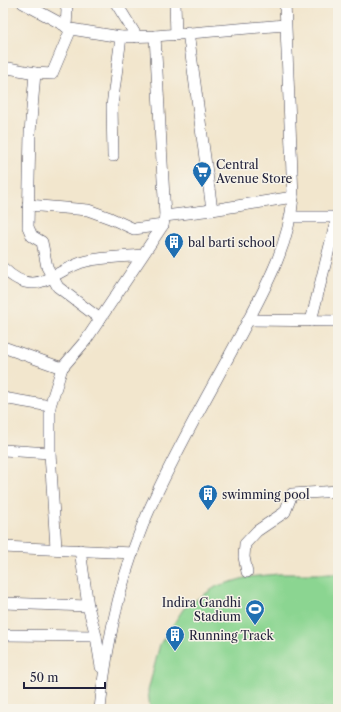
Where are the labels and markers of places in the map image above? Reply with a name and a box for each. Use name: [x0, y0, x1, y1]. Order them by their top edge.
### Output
place label: Central Avenue Store: [215, 157, 293, 186]
supermarket icon: Central Avenue Store: [191, 160, 213, 188]
building icon: bal barti school: [163, 231, 185, 259]
place label: bal barti school: [188, 235, 276, 250]
building icon: swimming pool: [197, 483, 219, 511]
place label: swimming pool: [222, 487, 310, 502]
place label: Indira Gandhi Stadium: [162, 595, 241, 624]
sports icon: Indira Gandhi Stadium: [244, 598, 266, 626]
building icon: Running Track: [164, 624, 186, 652]
place label: Running Track: [189, 628, 274, 643]

